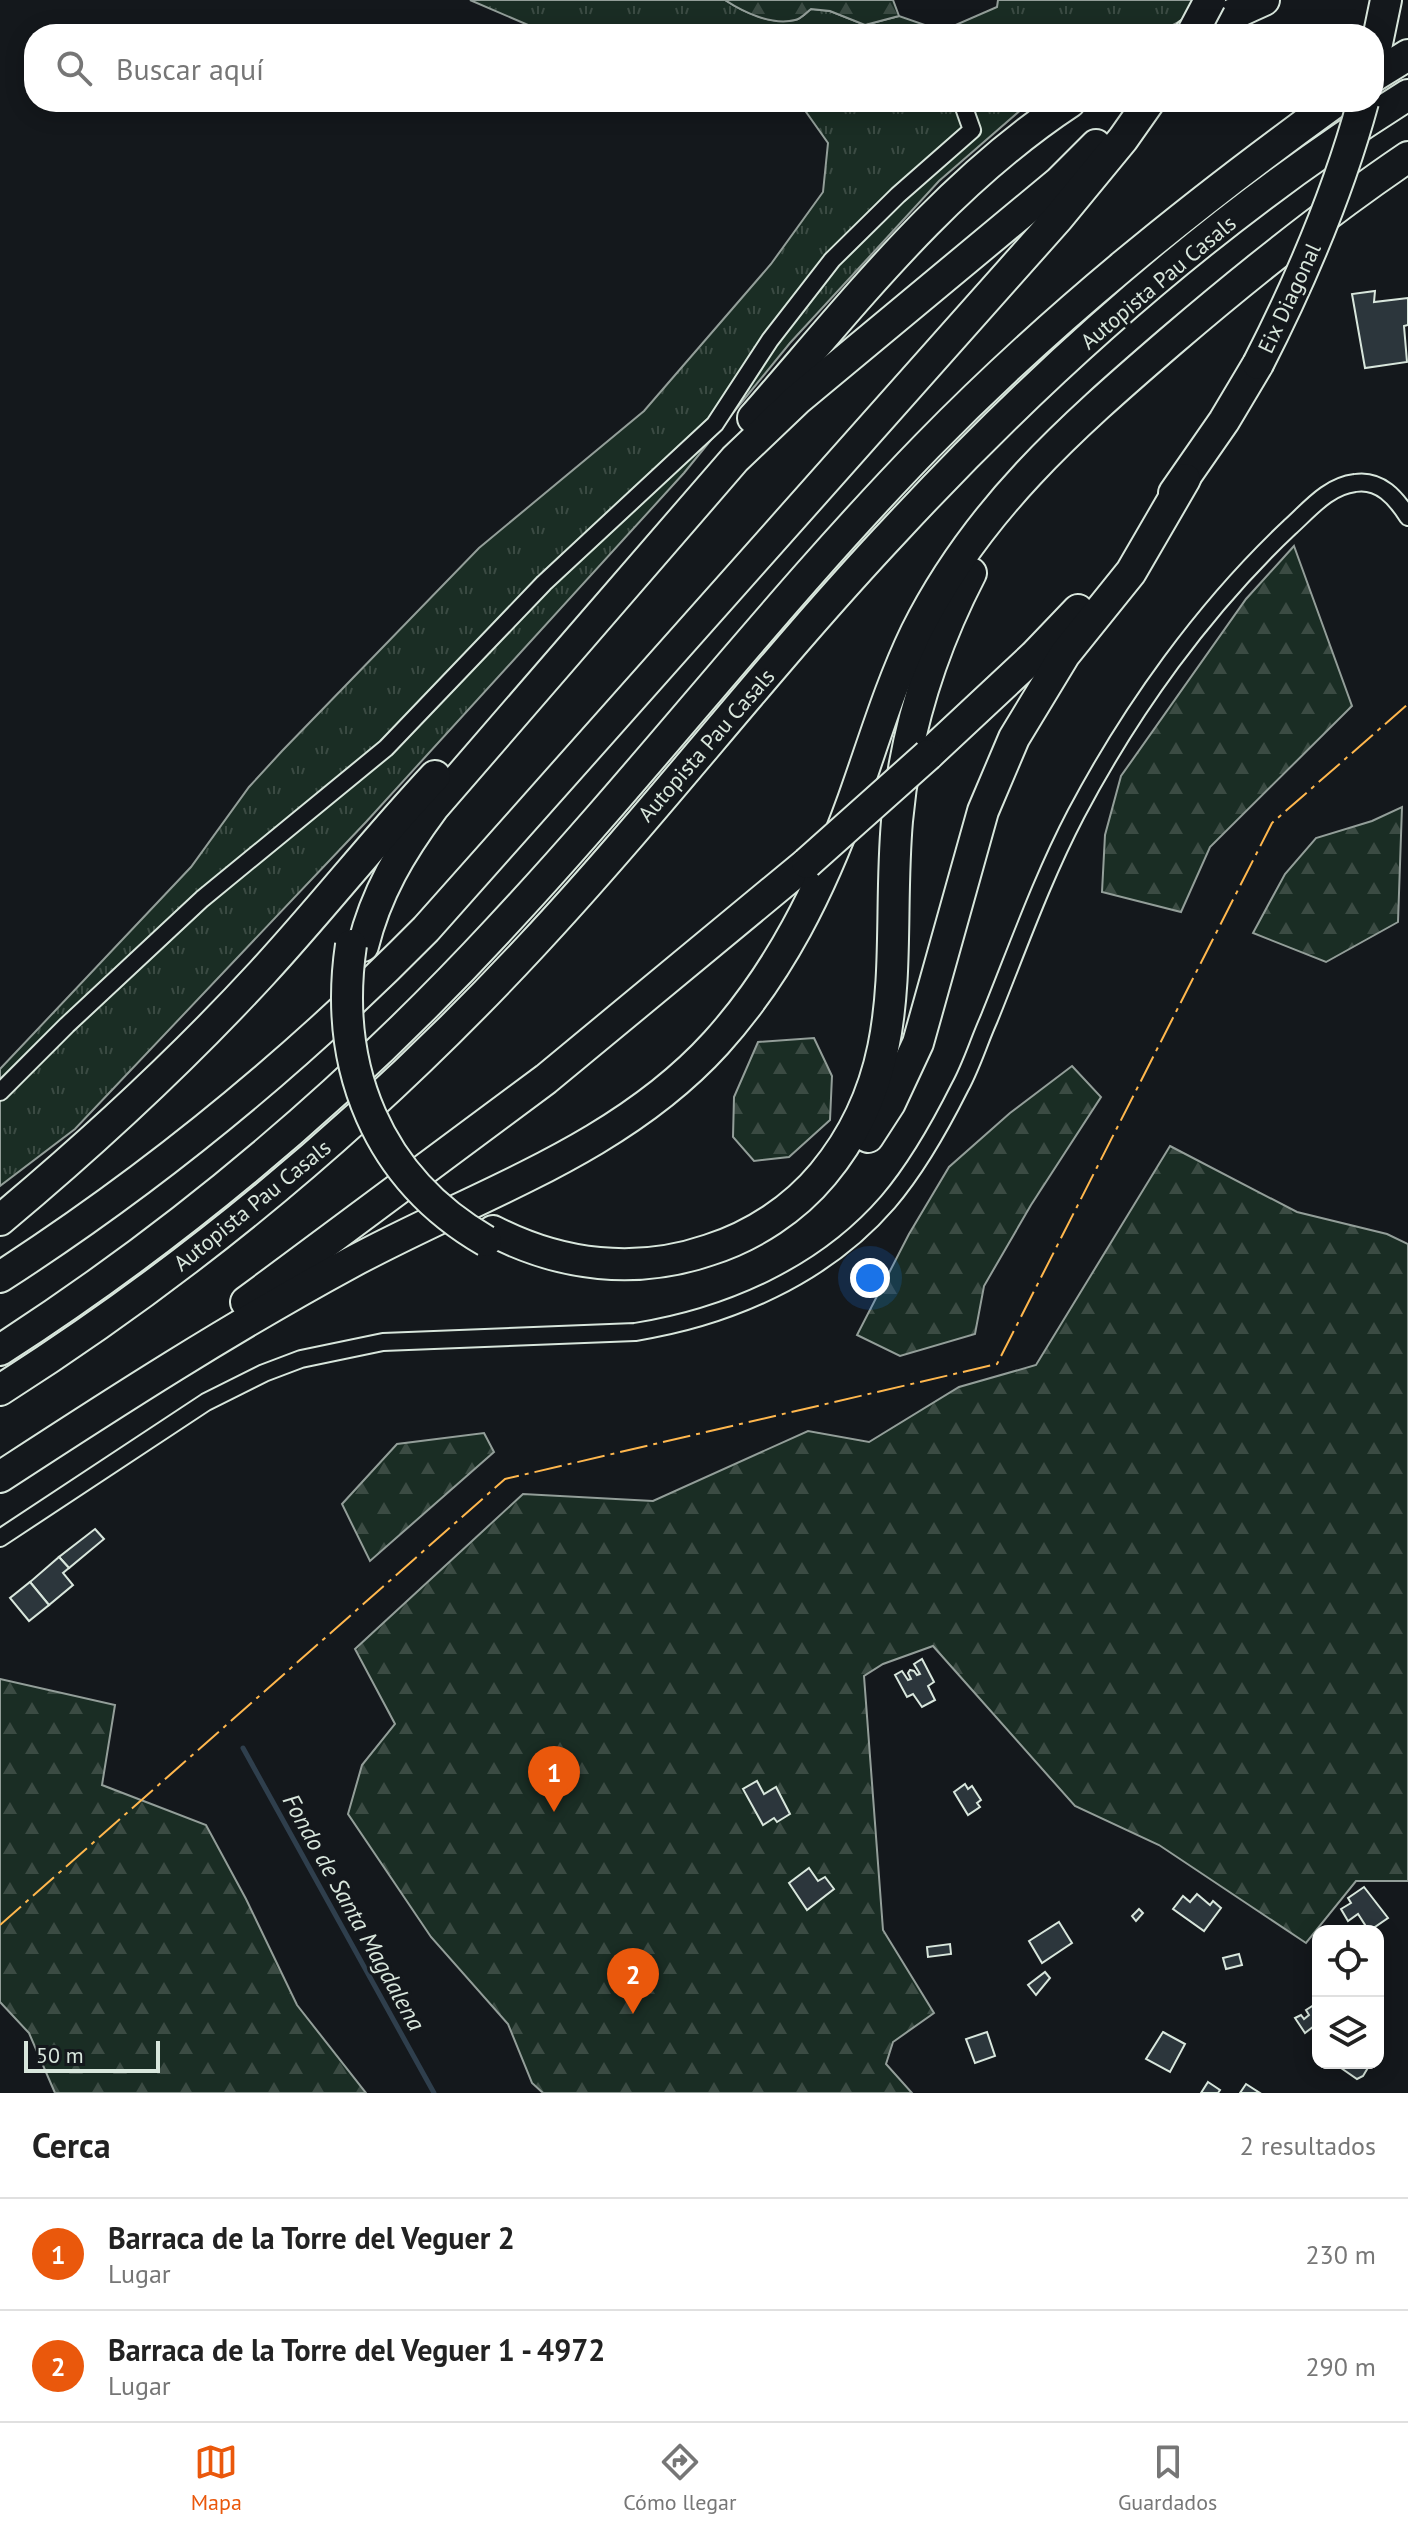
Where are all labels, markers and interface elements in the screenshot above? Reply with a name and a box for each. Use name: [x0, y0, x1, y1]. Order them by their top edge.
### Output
search box: [24, 24, 1384, 112]
icon: search: [52, 46, 96, 90]
text: Buscar aquí: [116, 49, 264, 88]
street label: Autopista Pau Casals: [1075, 209, 1241, 355]
street label: Eix Diagonal: [1251, 238, 1327, 358]
street label: Autopista Pau Casals: [632, 663, 780, 827]
street label: Autopista Pau Casals: [168, 1133, 336, 1277]
your location: [850, 1258, 890, 1298]
pin: 1: [528, 1746, 580, 1812]
water label: Fondo de Santa Magdalena: [276, 1788, 432, 2036]
map controls: [1312, 1925, 1384, 2069]
button: locate: [1312, 1925, 1384, 1997]
pin: 2: [607, 1948, 659, 2014]
button: layers: [1312, 1997, 1384, 2069]
scale bar: [24, 2037, 160, 2073]
text: 50 m: [36, 2041, 84, 2069]
text: Cerca: [32, 2123, 111, 2167]
text: 2 resultados: [1240, 2129, 1376, 2162]
text: Barraca de la Torre del Veguer 2: [108, 2218, 515, 2257]
text: 1: [51, 2238, 65, 2271]
text: 230 m: [1305, 2238, 1376, 2271]
text: Lugar: [108, 2257, 171, 2290]
text: Barraca de la Torre del Veguer 1 - 4972: [108, 2330, 605, 2369]
text: 2: [51, 2350, 65, 2383]
text: 290 m: [1305, 2350, 1376, 2383]
text: Lugar: [108, 2369, 171, 2402]
tab: Mapa: [191, 2440, 242, 2516]
tab: Cómo llegar: [623, 2440, 736, 2516]
tab: Guardados: [1118, 2440, 1217, 2516]

